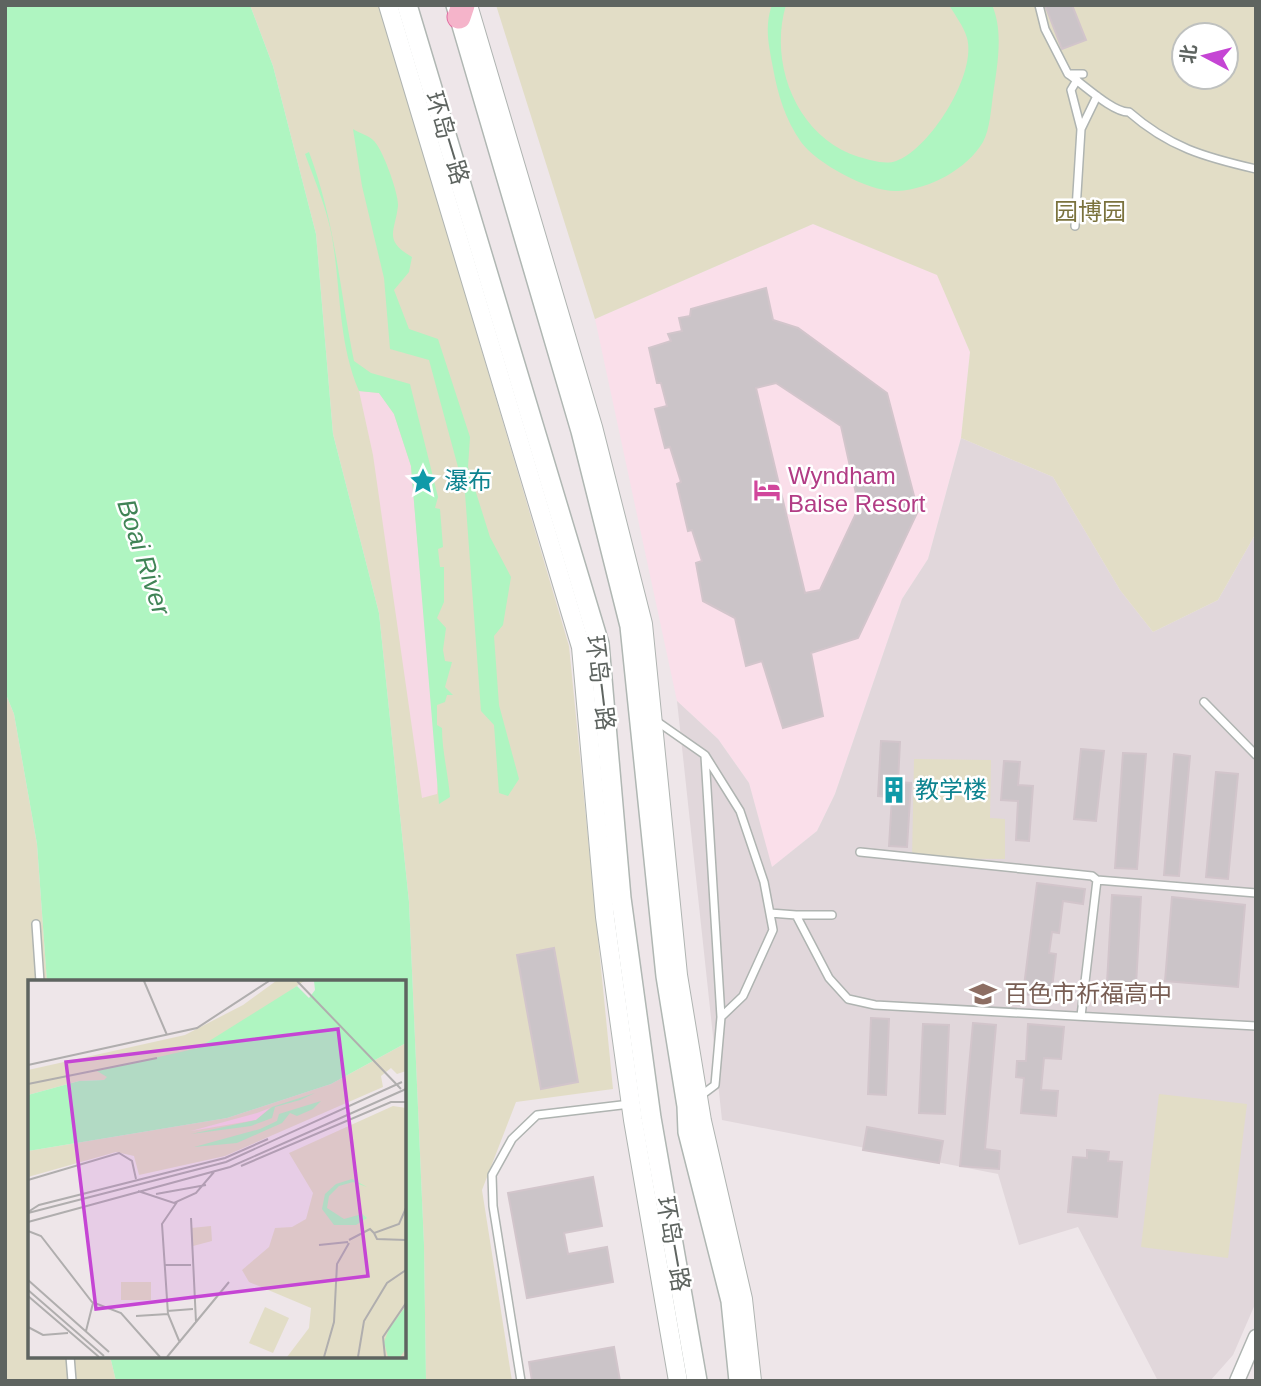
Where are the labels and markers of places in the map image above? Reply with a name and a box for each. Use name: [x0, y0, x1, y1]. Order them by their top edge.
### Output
place label: Wyndham Baise Resort: [788, 462, 926, 517]
place icon: 瀑布: [408, 466, 438, 496]
place label: 瀑布: [444, 467, 492, 494]
hotel icon: Wyndham Baise Resort: [752, 475, 782, 505]
building icon: 教学楼: [879, 775, 909, 805]
place label: 教学楼: [915, 776, 987, 803]
school or university icon: 百色市祈福高中: [968, 979, 998, 1009]
place label: 百色市祈福高中: [1004, 980, 1172, 1007]

